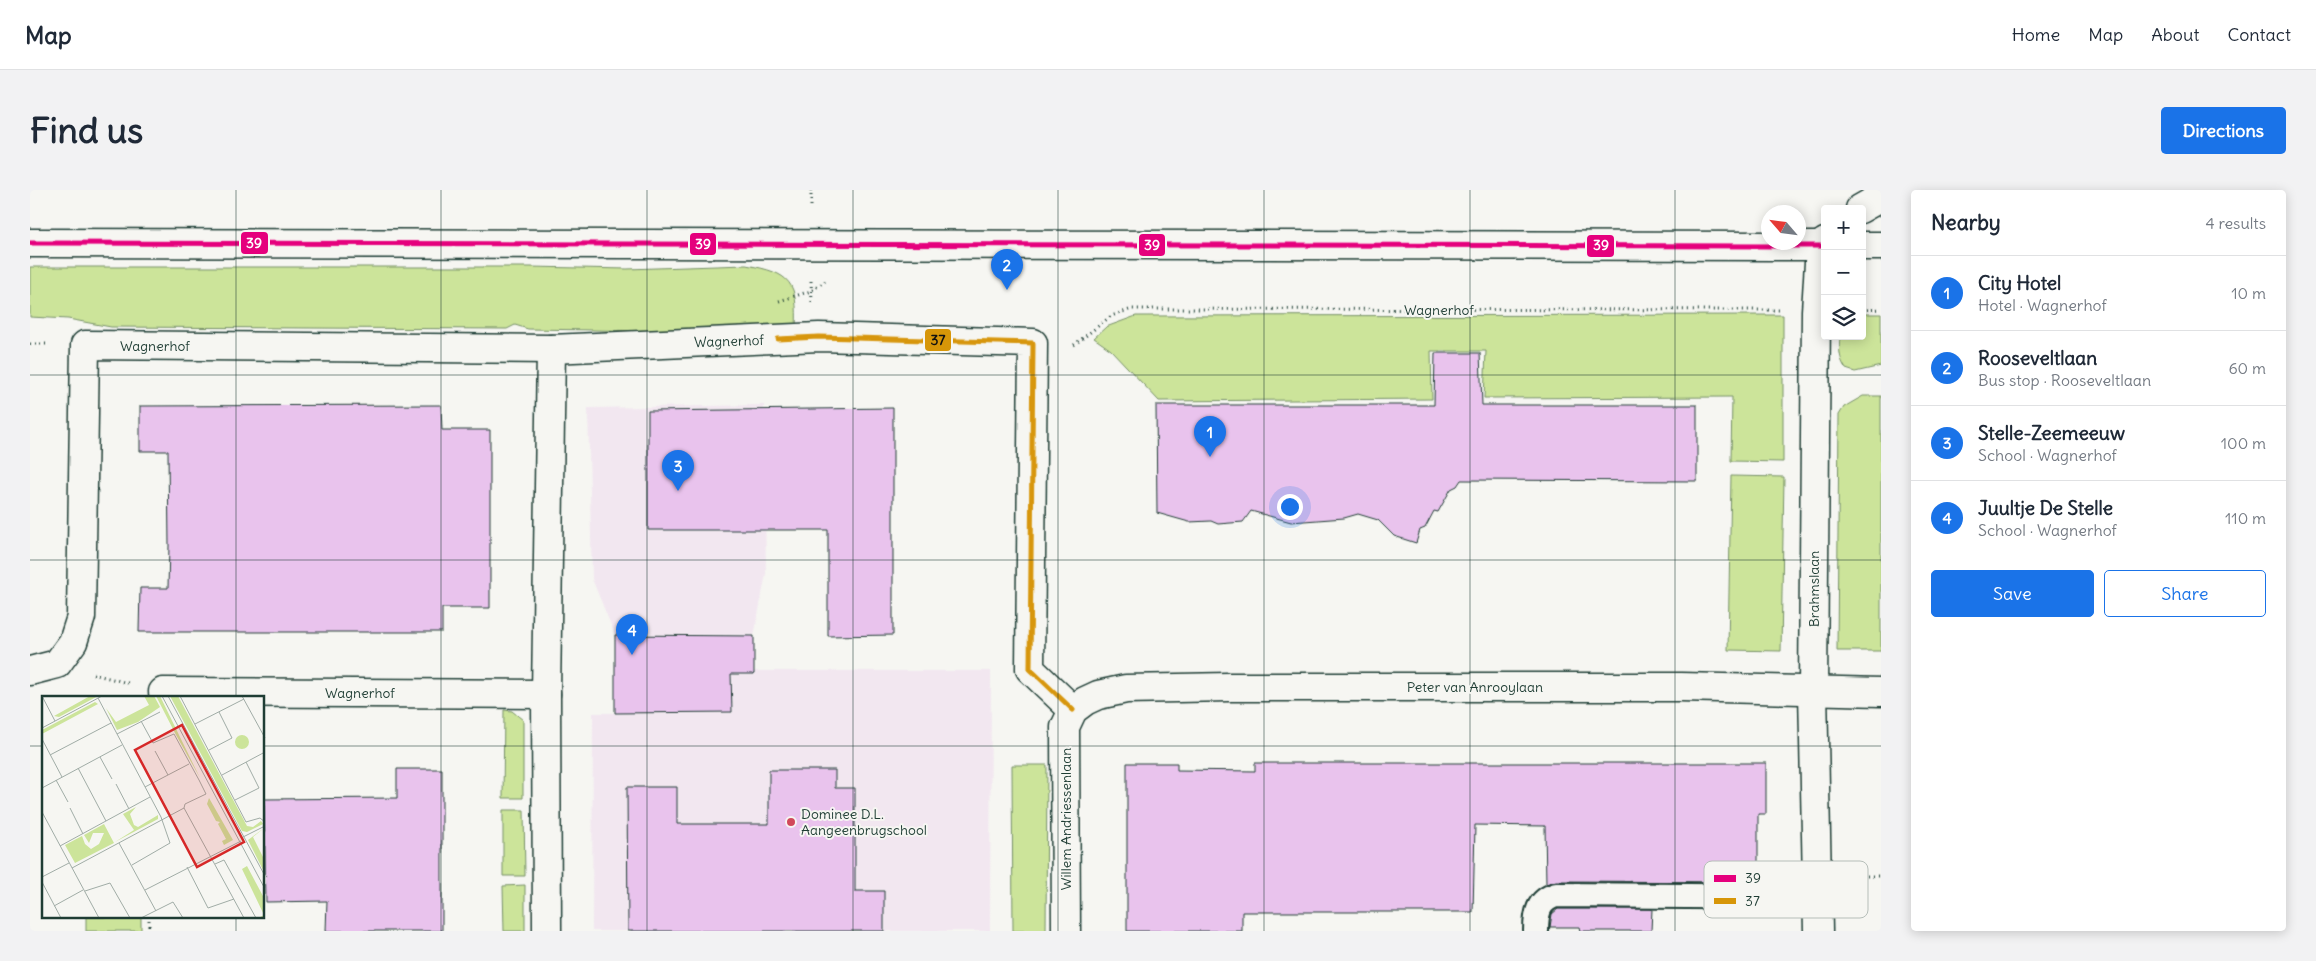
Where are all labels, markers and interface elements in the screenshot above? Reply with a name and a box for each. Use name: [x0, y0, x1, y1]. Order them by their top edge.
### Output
text: Map: [25, 20, 72, 50]
text: Home: [2012, 23, 2060, 46]
text: Map: [2088, 23, 2123, 46]
text: About: [2151, 23, 2199, 46]
text: Contact: [2227, 23, 2291, 46]
button: Directions: [2161, 107, 2286, 154]
text: Find us: [30, 108, 143, 152]
north arrow: [1761, 205, 1806, 250]
map controls: [1821, 205, 1866, 340]
button: +: [1821, 205, 1866, 250]
text: Nearby: [1931, 209, 2001, 236]
text: 4 results: [2205, 213, 2266, 233]
line badge: 39: [240, 231, 269, 255]
line badge: 39: [689, 232, 717, 256]
line badge: 39: [1138, 233, 1166, 257]
text: 39: [246, 234, 262, 252]
line badge: 39: [1586, 234, 1615, 258]
text: 39: [695, 235, 711, 253]
text: 39: [1144, 236, 1160, 254]
text: 39: [1593, 236, 1609, 254]
pin: 2: [991, 249, 1023, 290]
button: −: [1821, 250, 1866, 295]
text: City Hotel: [1978, 271, 2061, 295]
text: 1: [1944, 283, 1950, 303]
text: 10 m: [2231, 283, 2266, 303]
button: layers: [1821, 295, 1866, 340]
text: Hotel · Wagnerhof: [1978, 295, 2107, 315]
street label: Wagnerhof: [1404, 301, 1474, 319]
line badge: 37: [924, 328, 952, 352]
street label: Wagnerhof: [694, 331, 765, 351]
text: 37: [931, 331, 946, 349]
street label: Wagnerhof: [120, 337, 190, 355]
text: Rooseveltlaan: [1978, 346, 2097, 370]
text: 2: [1943, 358, 1951, 378]
text: 60 m: [2228, 358, 2266, 378]
text: Bus stop · Rooseveltlaan: [1978, 370, 2151, 390]
pin: 1: [1194, 416, 1226, 457]
text: Stelle-Zeemeeuw: [1978, 421, 2125, 445]
text: 3: [1942, 433, 1952, 453]
text: 100 m: [2221, 433, 2266, 453]
text: School · Wagnerhof: [1978, 445, 2117, 465]
pin: 3: [662, 450, 694, 491]
your location: [1277, 494, 1303, 520]
text: Juultje De Stelle: [1978, 496, 2113, 520]
text: 4: [1942, 508, 1952, 528]
text: 110 m: [2225, 508, 2266, 528]
text: School · Wagnerhof: [1978, 520, 2117, 540]
street label: Brahmslaan: [1805, 551, 1823, 627]
button: Save: [1931, 570, 2094, 617]
button: Share: [2104, 570, 2266, 617]
pin: 4: [616, 614, 648, 655]
street label: Peter van Anrooylaan: [1407, 678, 1543, 696]
street label: Wagnerhof: [325, 684, 395, 702]
inset map: [42, 696, 265, 918]
street label: Willem Andriessenlaan: [1057, 748, 1075, 890]
place label: Dominee D.L. Aangeenbrugschool: [801, 805, 927, 839]
marker: Dominee D.L. Aangeenbrugschool: [785, 816, 797, 828]
legend: [1704, 861, 1868, 918]
text: 39: [1745, 869, 1761, 887]
text: 37: [1745, 892, 1760, 910]

